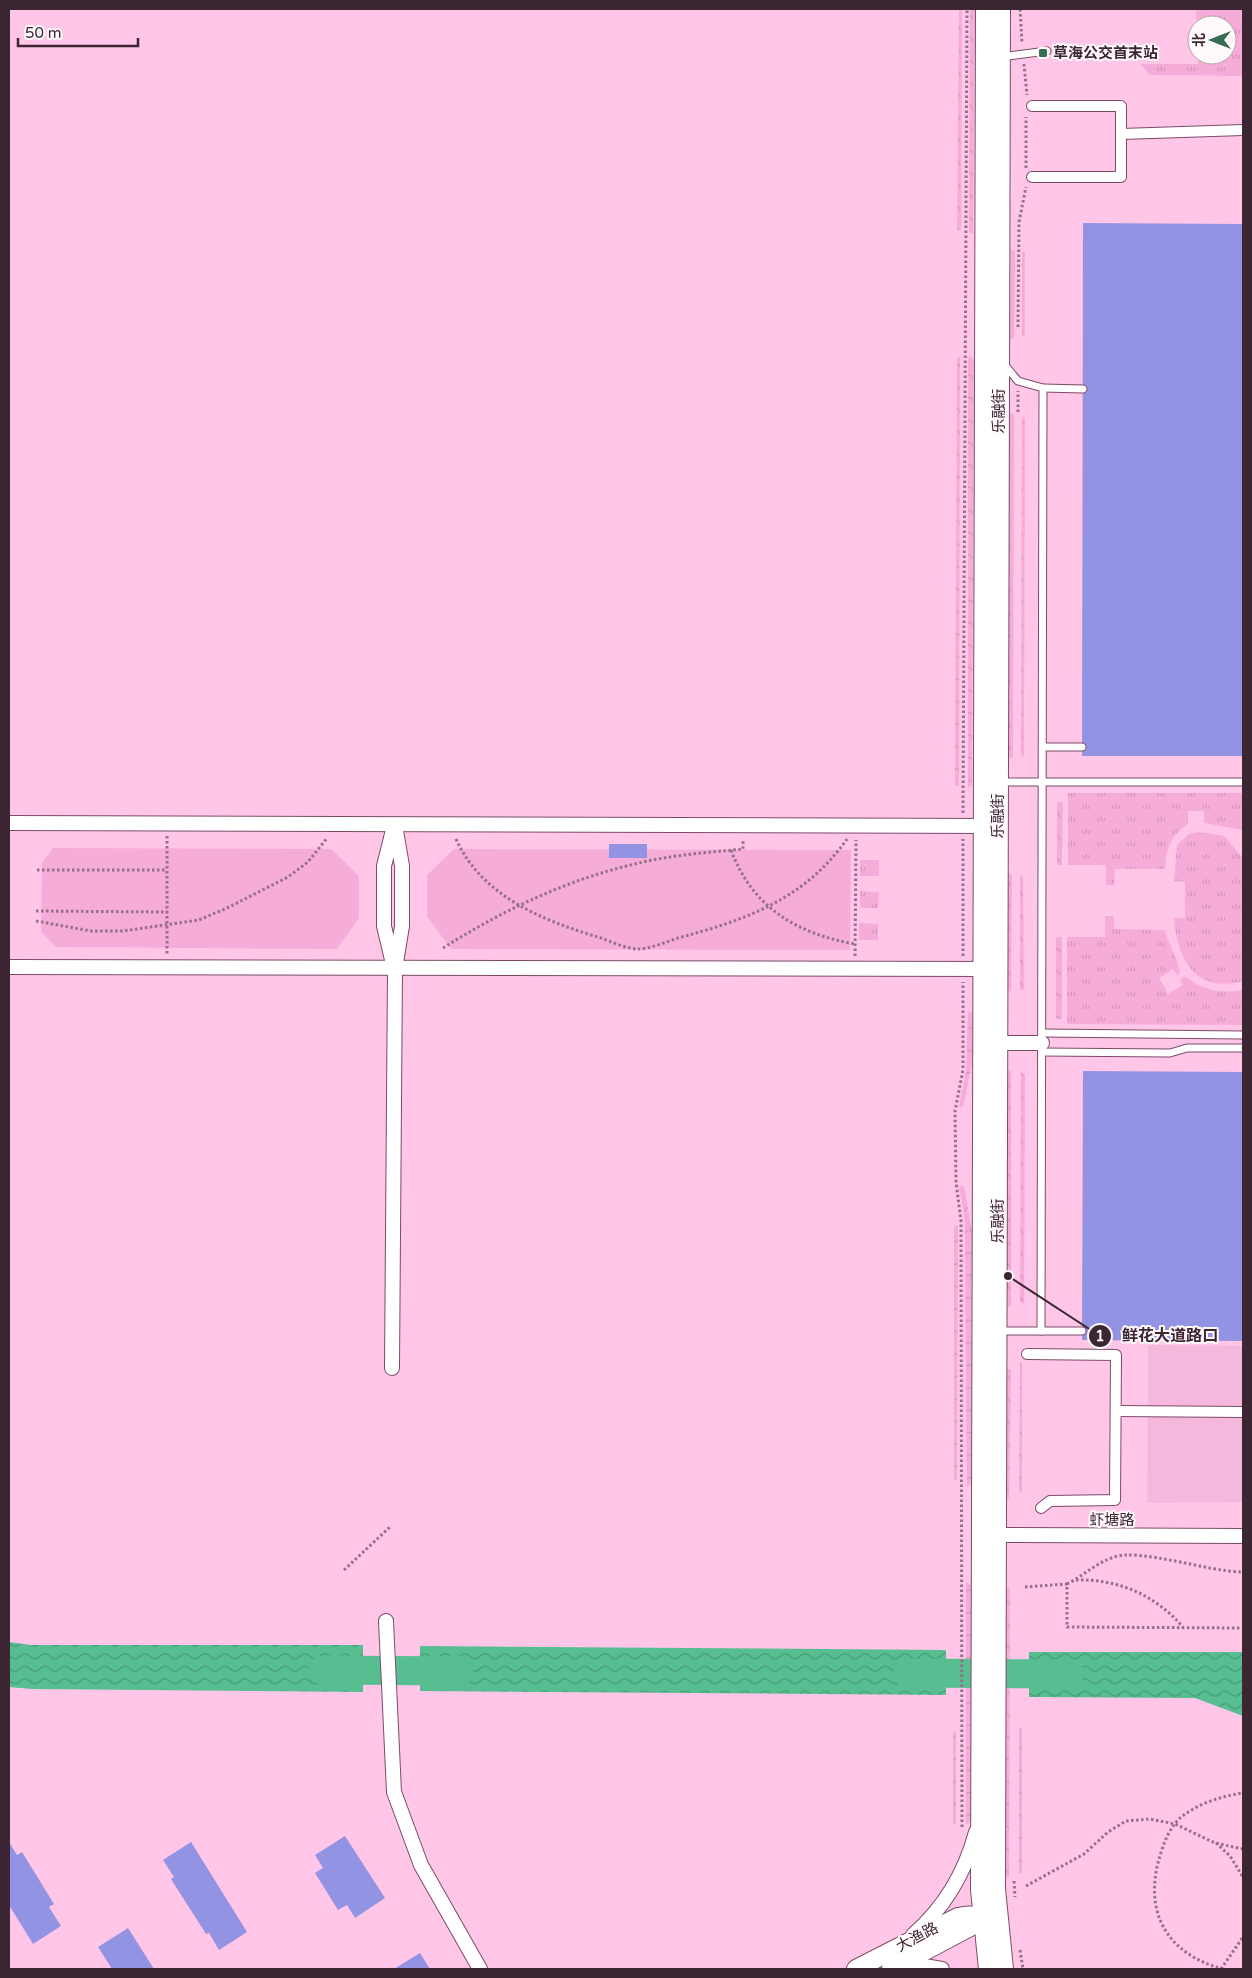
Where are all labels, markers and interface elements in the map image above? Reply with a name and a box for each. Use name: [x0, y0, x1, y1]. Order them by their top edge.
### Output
scale bar: [18, 15, 138, 47]
north arrow: [1187, 15, 1237, 65]
text: 50 m: [25, 24, 62, 42]
text: 北: [1191, 33, 1208, 47]
place label: 草海公交首末站: [1053, 44, 1158, 62]
marker: 草海公交首末站: [1037, 47, 1049, 59]
street label: 乐融街: [990, 388, 1008, 434]
street label: 乐融街: [989, 793, 1007, 839]
street label: 乐融街: [989, 1198, 1007, 1244]
callout: 鲜花大道路口: [1087, 1320, 1228, 1351]
text: 鲜花大道路口: [1122, 1326, 1218, 1346]
text: 1: [1095, 1327, 1105, 1345]
street label: 虾塘路: [1089, 1511, 1135, 1529]
street label: 大渔路: [893, 1918, 941, 1956]

